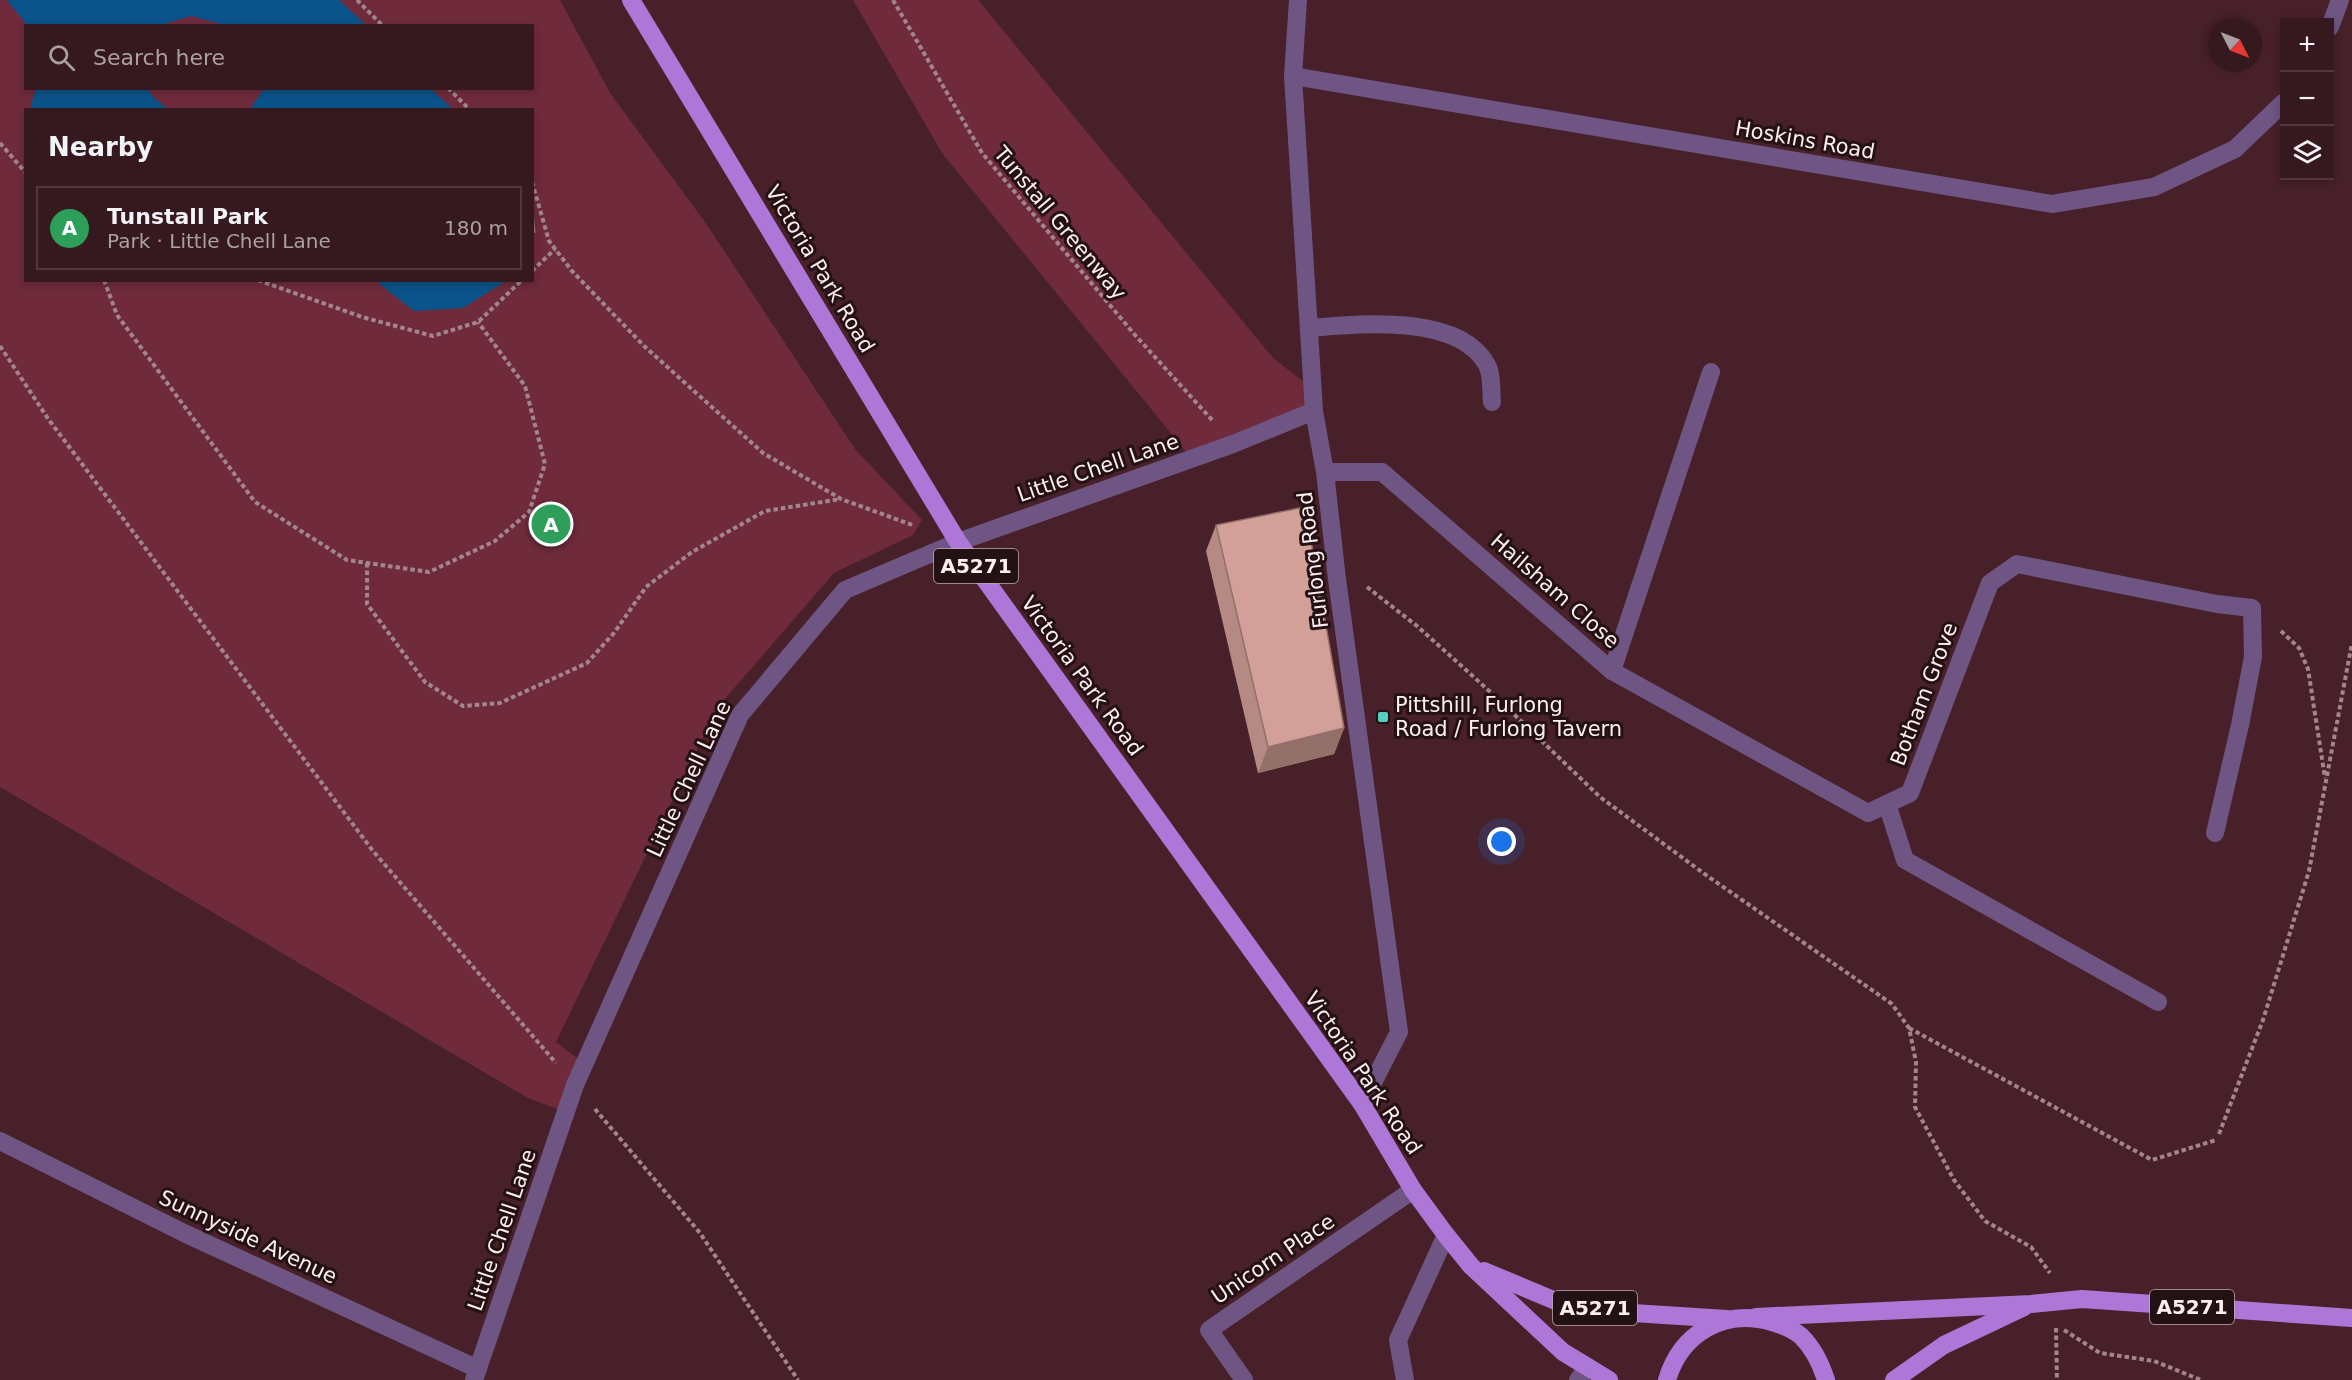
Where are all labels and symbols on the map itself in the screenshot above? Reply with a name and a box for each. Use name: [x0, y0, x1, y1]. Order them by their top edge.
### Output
north arrow: [2208, 18, 2262, 72]
street label: Hoskins Road: [1733, 116, 1877, 164]
street label: Tunstall Greenway: [988, 141, 1131, 305]
street label: Victoria Park Road: [760, 181, 880, 357]
street label: Little Chell Lane: [1014, 429, 1182, 507]
street label: Furlong Road: [1293, 490, 1333, 630]
pin: A: [532, 502, 570, 546]
street label: Hailsham Close: [1486, 529, 1624, 653]
road number: A5271: [934, 549, 1018, 583]
street label: Victoria Park Road: [1016, 592, 1148, 760]
street label: Botham Grove: [1886, 619, 1962, 769]
place label: Pittshill, Furlong Road / Furlong Tavern: [1395, 693, 1622, 741]
street label: Little Chell Lane: [642, 697, 736, 861]
marker: Pittshill, Furlong Road / Furlong Tavern: [1376, 710, 1390, 724]
your location: [1487, 827, 1516, 856]
street label: Victoria Park Road: [1300, 987, 1426, 1159]
street label: Little Chell Lane: [463, 1146, 541, 1314]
street label: Sunnyside Avenue: [155, 1185, 341, 1289]
street label: Unicorn Place: [1207, 1209, 1339, 1309]
road number: A5271: [2150, 1290, 2234, 1324]
road number: A5271: [1553, 1291, 1637, 1325]

